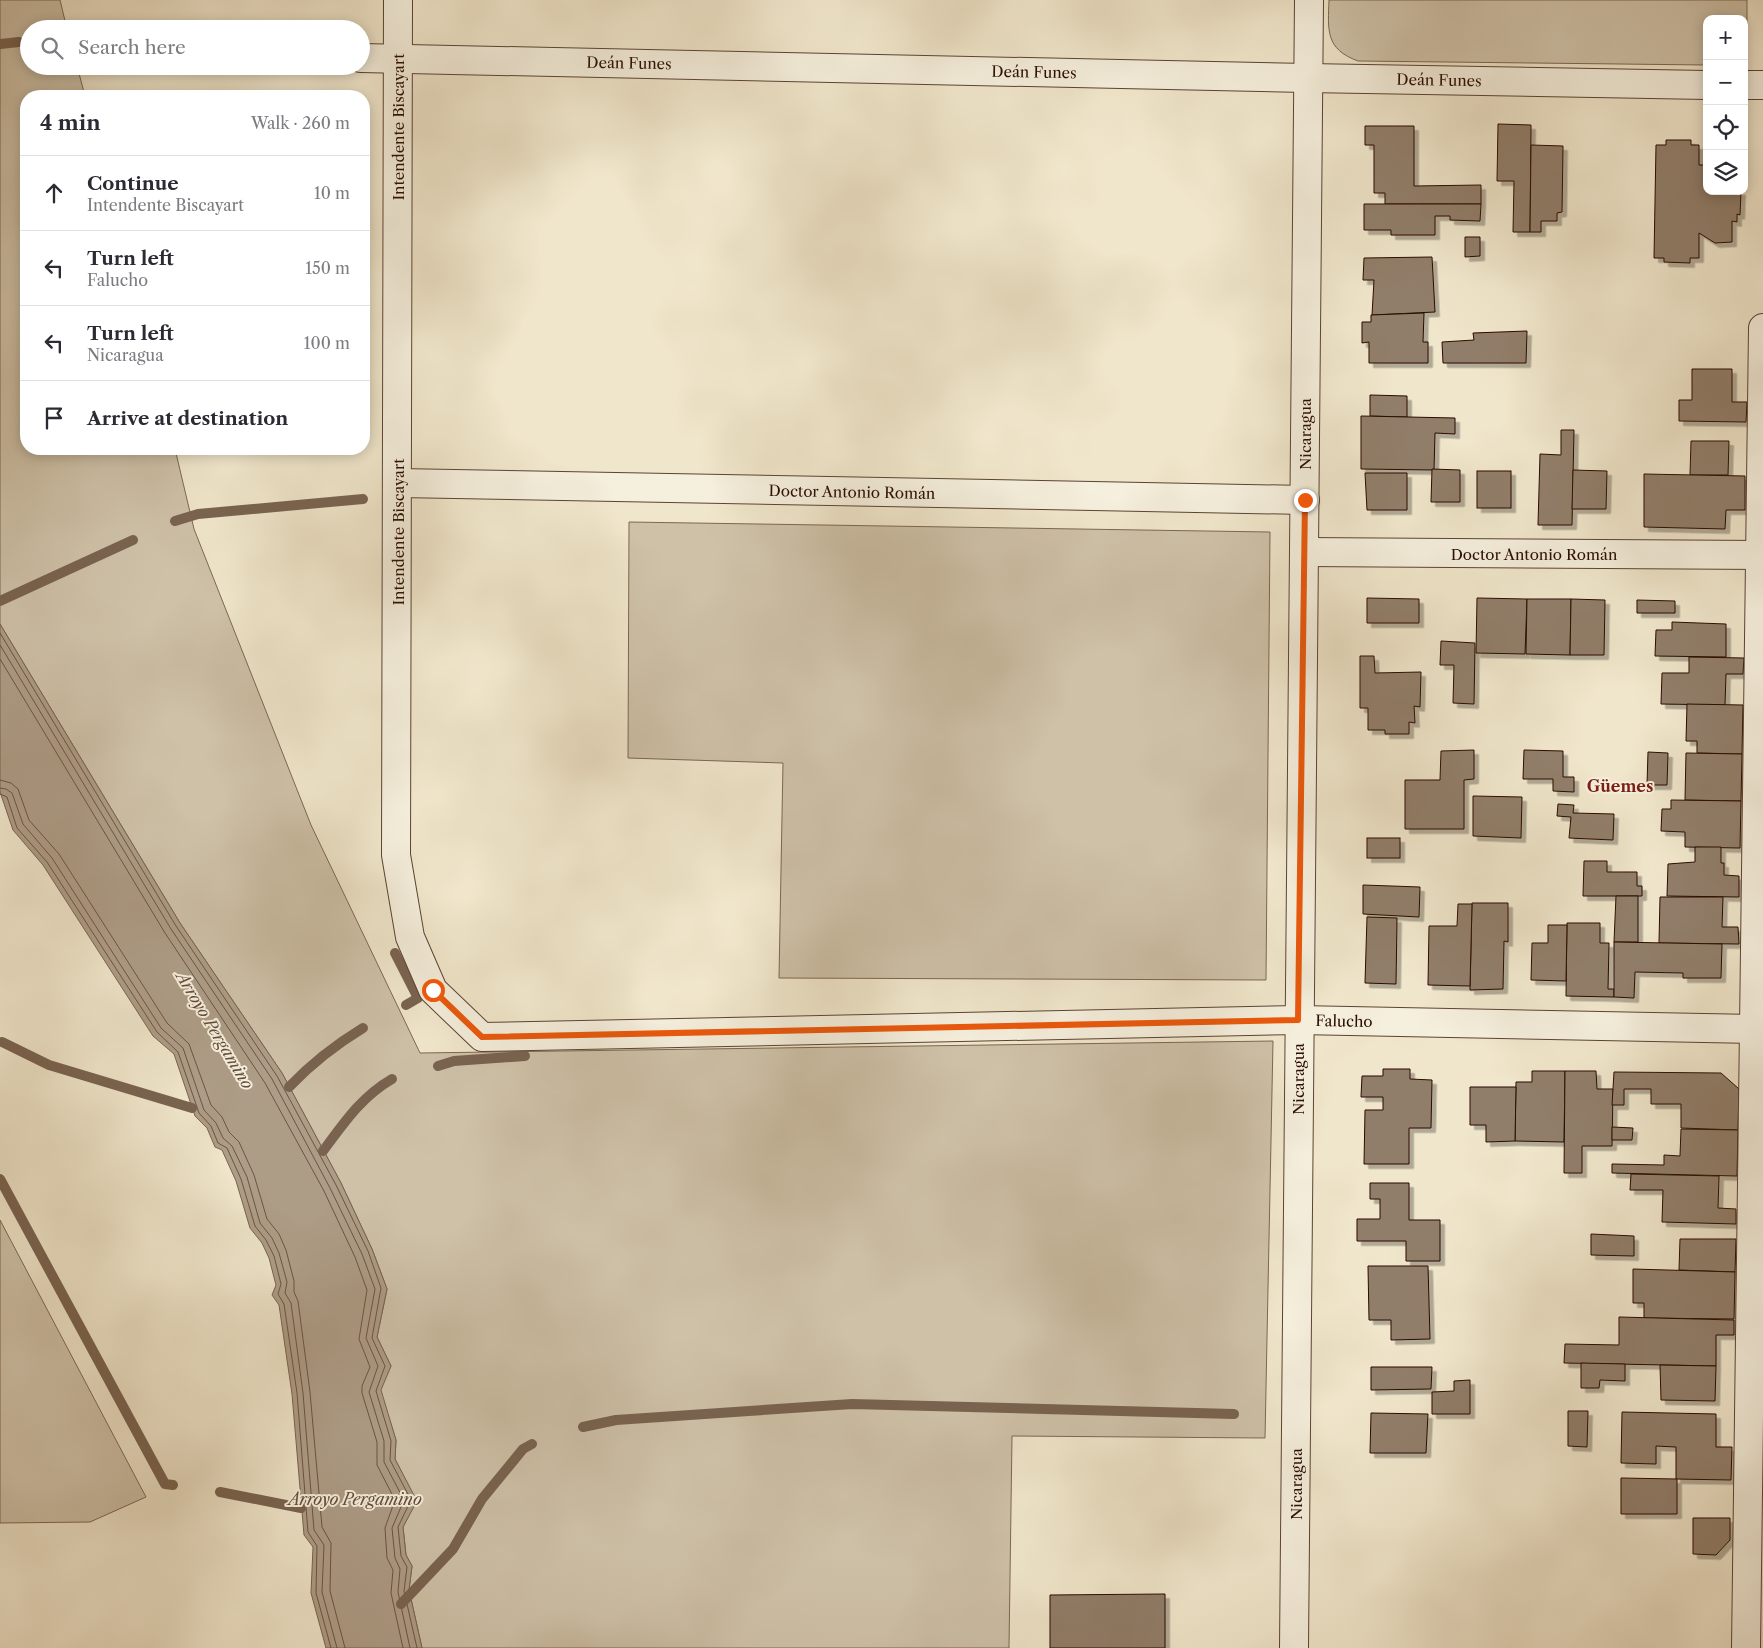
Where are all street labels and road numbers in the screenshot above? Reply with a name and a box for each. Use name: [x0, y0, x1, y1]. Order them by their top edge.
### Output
street label: Intendente Biscayart: [389, 53, 408, 201]
street label: Deán Funes: [586, 53, 672, 73]
street label: Deán Funes: [991, 62, 1077, 82]
street label: Deán Funes: [1396, 70, 1482, 90]
street label: Nicaragua: [1296, 398, 1315, 470]
street label: Intendente Biscayart: [389, 458, 408, 606]
street label: Doctor Antonio Román: [769, 481, 936, 503]
street label: Doctor Antonio Román: [1451, 545, 1618, 564]
street label: Falucho: [1315, 1011, 1373, 1031]
street label: Nicaragua: [1289, 1043, 1308, 1115]
street label: Nicaragua: [1287, 1448, 1306, 1520]

